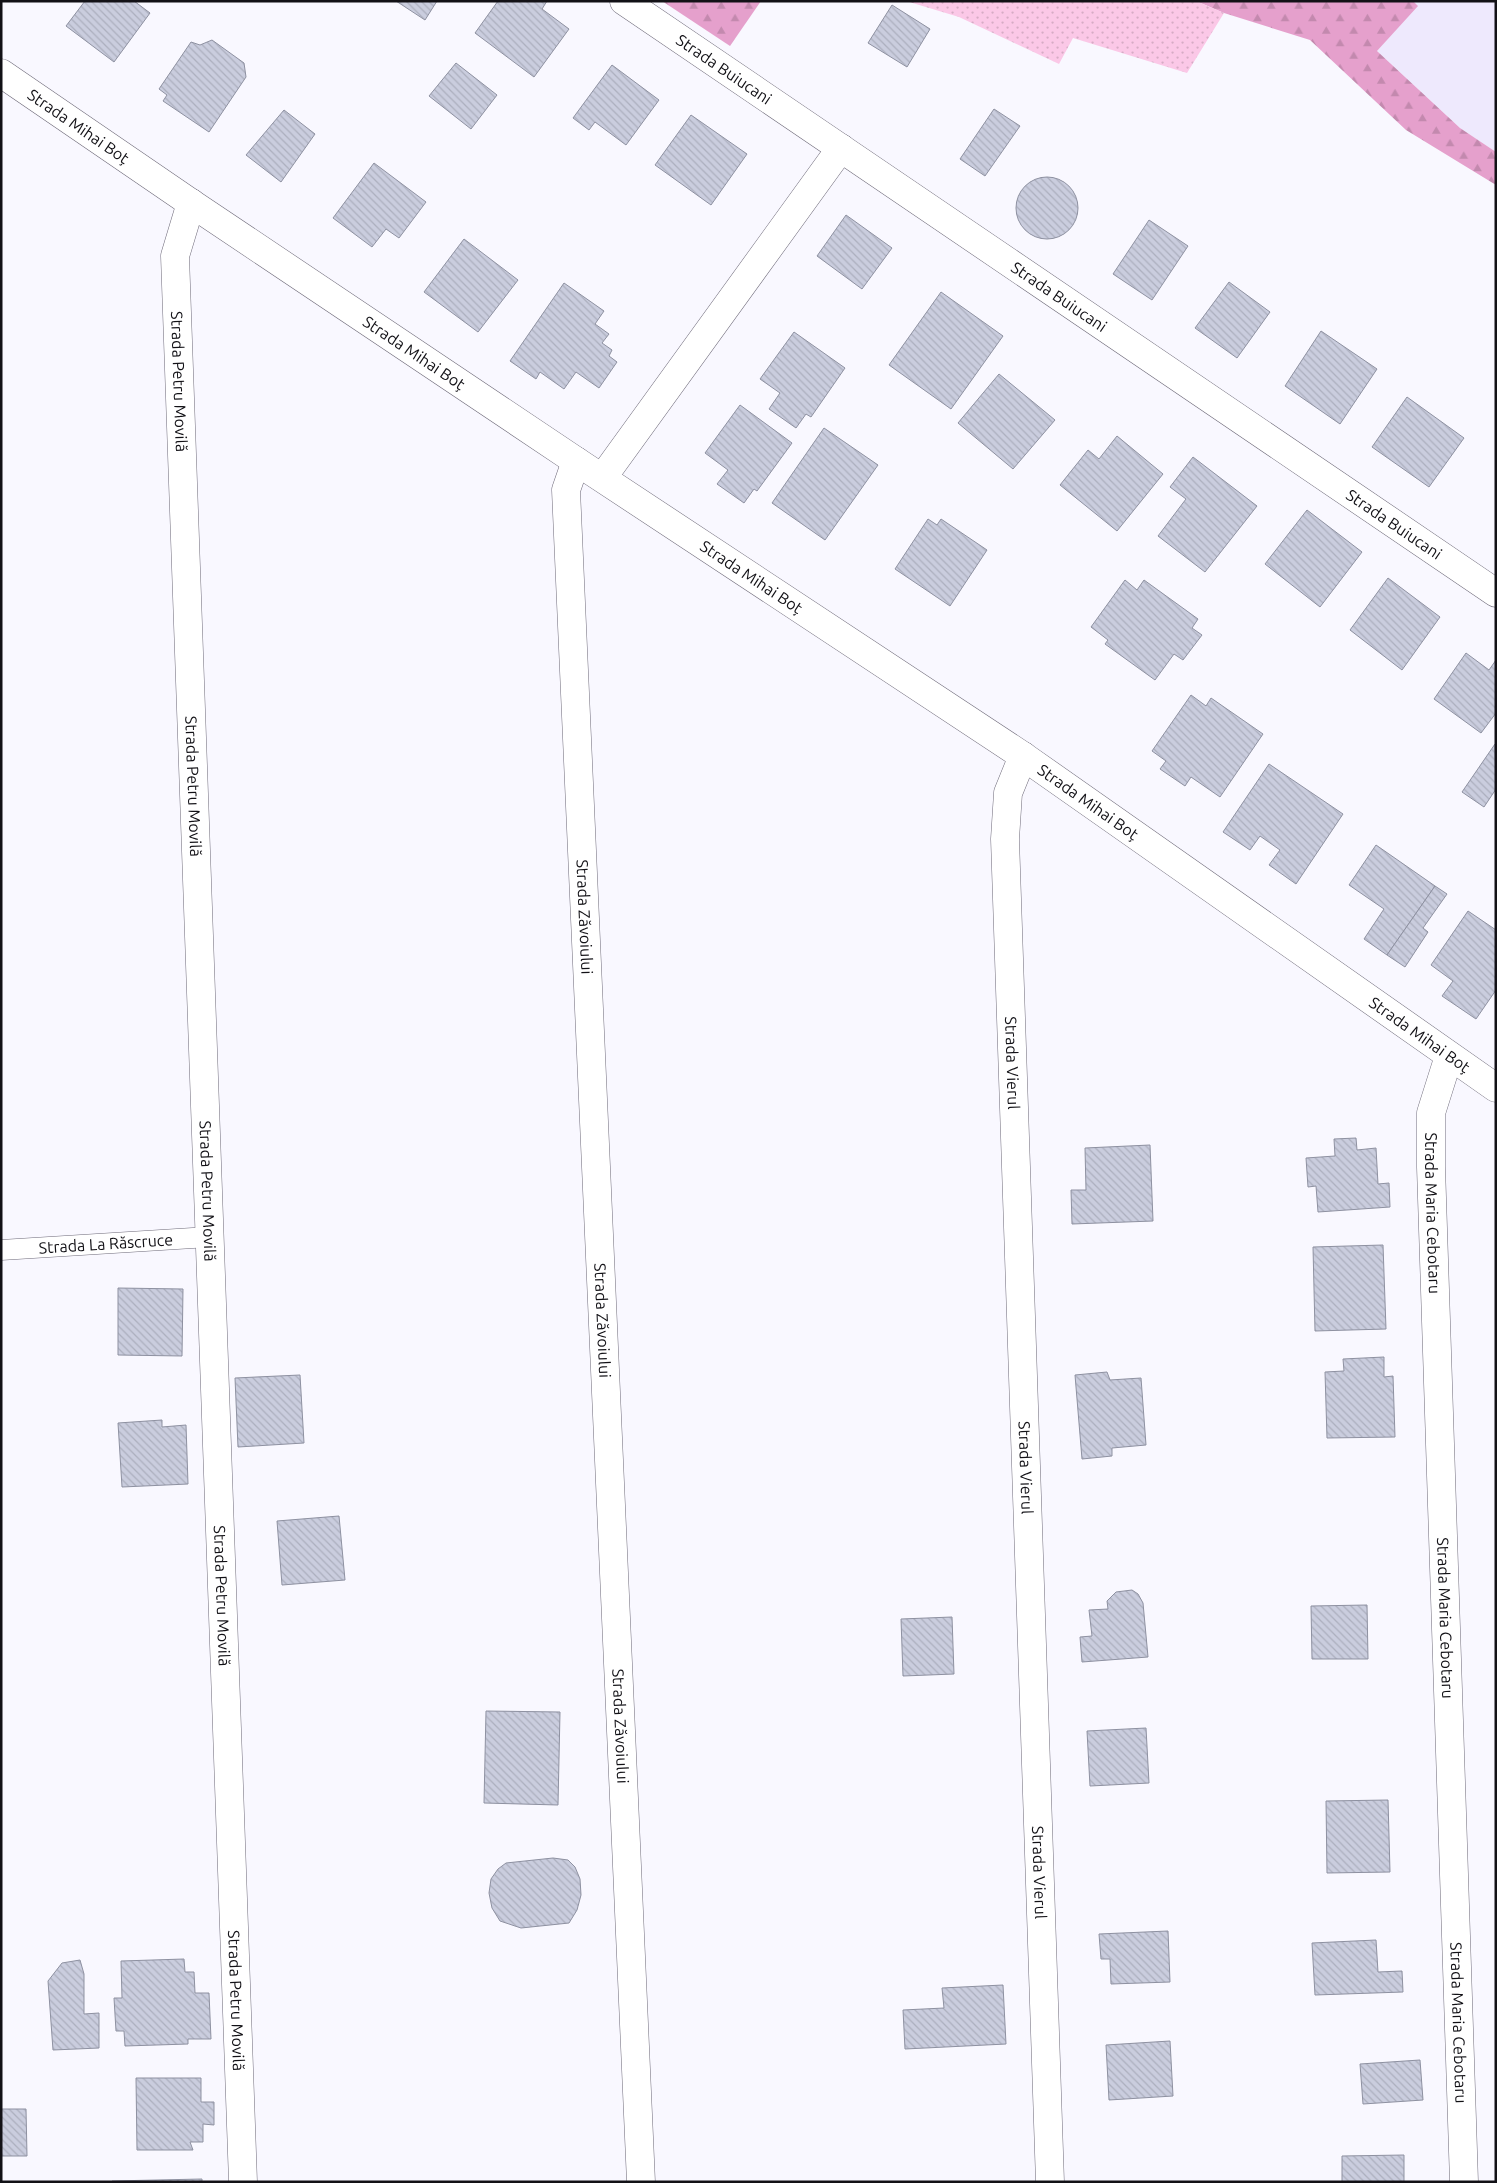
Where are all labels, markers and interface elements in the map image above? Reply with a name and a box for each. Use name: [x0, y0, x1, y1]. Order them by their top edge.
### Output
street label: Strada Buiucani: [673, 30, 775, 108]
street label: Strada Mihai Boț: [24, 85, 133, 167]
street label: Strada Buiucani: [1008, 258, 1110, 335]
street label: Strada Petru Movilă: [168, 311, 191, 452]
street label: Strada Mihai Boț: [360, 312, 469, 394]
street label: Strada Buiucani: [1343, 485, 1445, 563]
street label: Strada Mihai Boț: [697, 537, 807, 617]
street label: Strada Petru Movilă: [182, 716, 205, 857]
street label: Strada Mihai Boț: [1034, 760, 1143, 844]
street label: Strada Zăvoiului: [573, 859, 596, 975]
street label: Strada Mihai Boț: [1366, 993, 1474, 1076]
street label: Strada Vierul: [1002, 1016, 1023, 1110]
street label: Strada Petru Movilă: [197, 1120, 219, 1262]
street label: Strada Maria Cebotaru: [1422, 1133, 1444, 1294]
street label: Strada La Răscruce: [38, 1230, 173, 1257]
street label: Strada Zăvoiului: [591, 1263, 614, 1378]
street label: Strada Vierul: [1016, 1421, 1037, 1514]
street label: Strada Petru Movilă: [211, 1525, 234, 1667]
street label: Strada Maria Cebotaru: [1434, 1537, 1457, 1699]
street label: Strada Zăvoiului: [609, 1668, 632, 1784]
street label: Strada Vierul: [1029, 1826, 1050, 1919]
street label: Strada Petru Movilă: [225, 1930, 248, 2071]
street label: Strada Maria Cebotaru: [1447, 1942, 1470, 2104]

